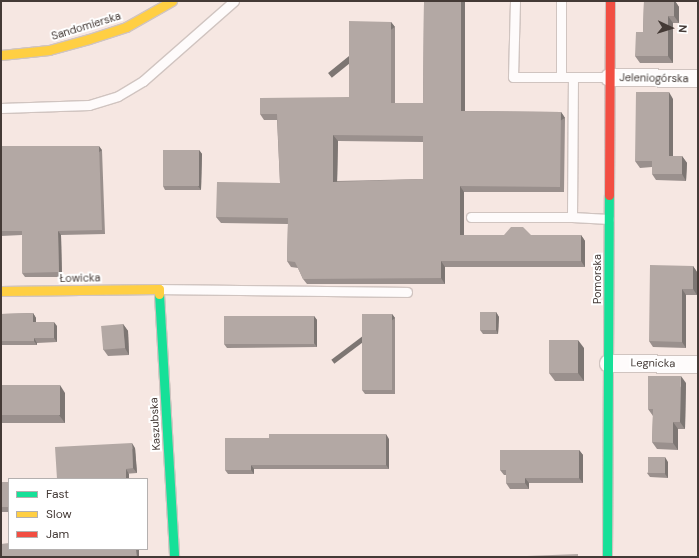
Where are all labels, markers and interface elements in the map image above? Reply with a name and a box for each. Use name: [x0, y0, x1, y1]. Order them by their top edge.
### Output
north arrow: [651, 8, 691, 48]
street label: Sandomierska: [50, 9, 122, 43]
text: N: [676, 24, 690, 33]
street label: Jeleniogórska: [619, 71, 689, 85]
street label: Pomorska: [590, 254, 604, 304]
street label: Łowicka: [59, 271, 101, 285]
street label: Legnicka: [631, 356, 675, 370]
street label: Kaszubska: [147, 397, 163, 451]
legend: [8, 478, 148, 550]
text: Fast: [46, 486, 69, 502]
text: Slow: [46, 506, 72, 522]
text: Jam: [46, 526, 69, 542]

